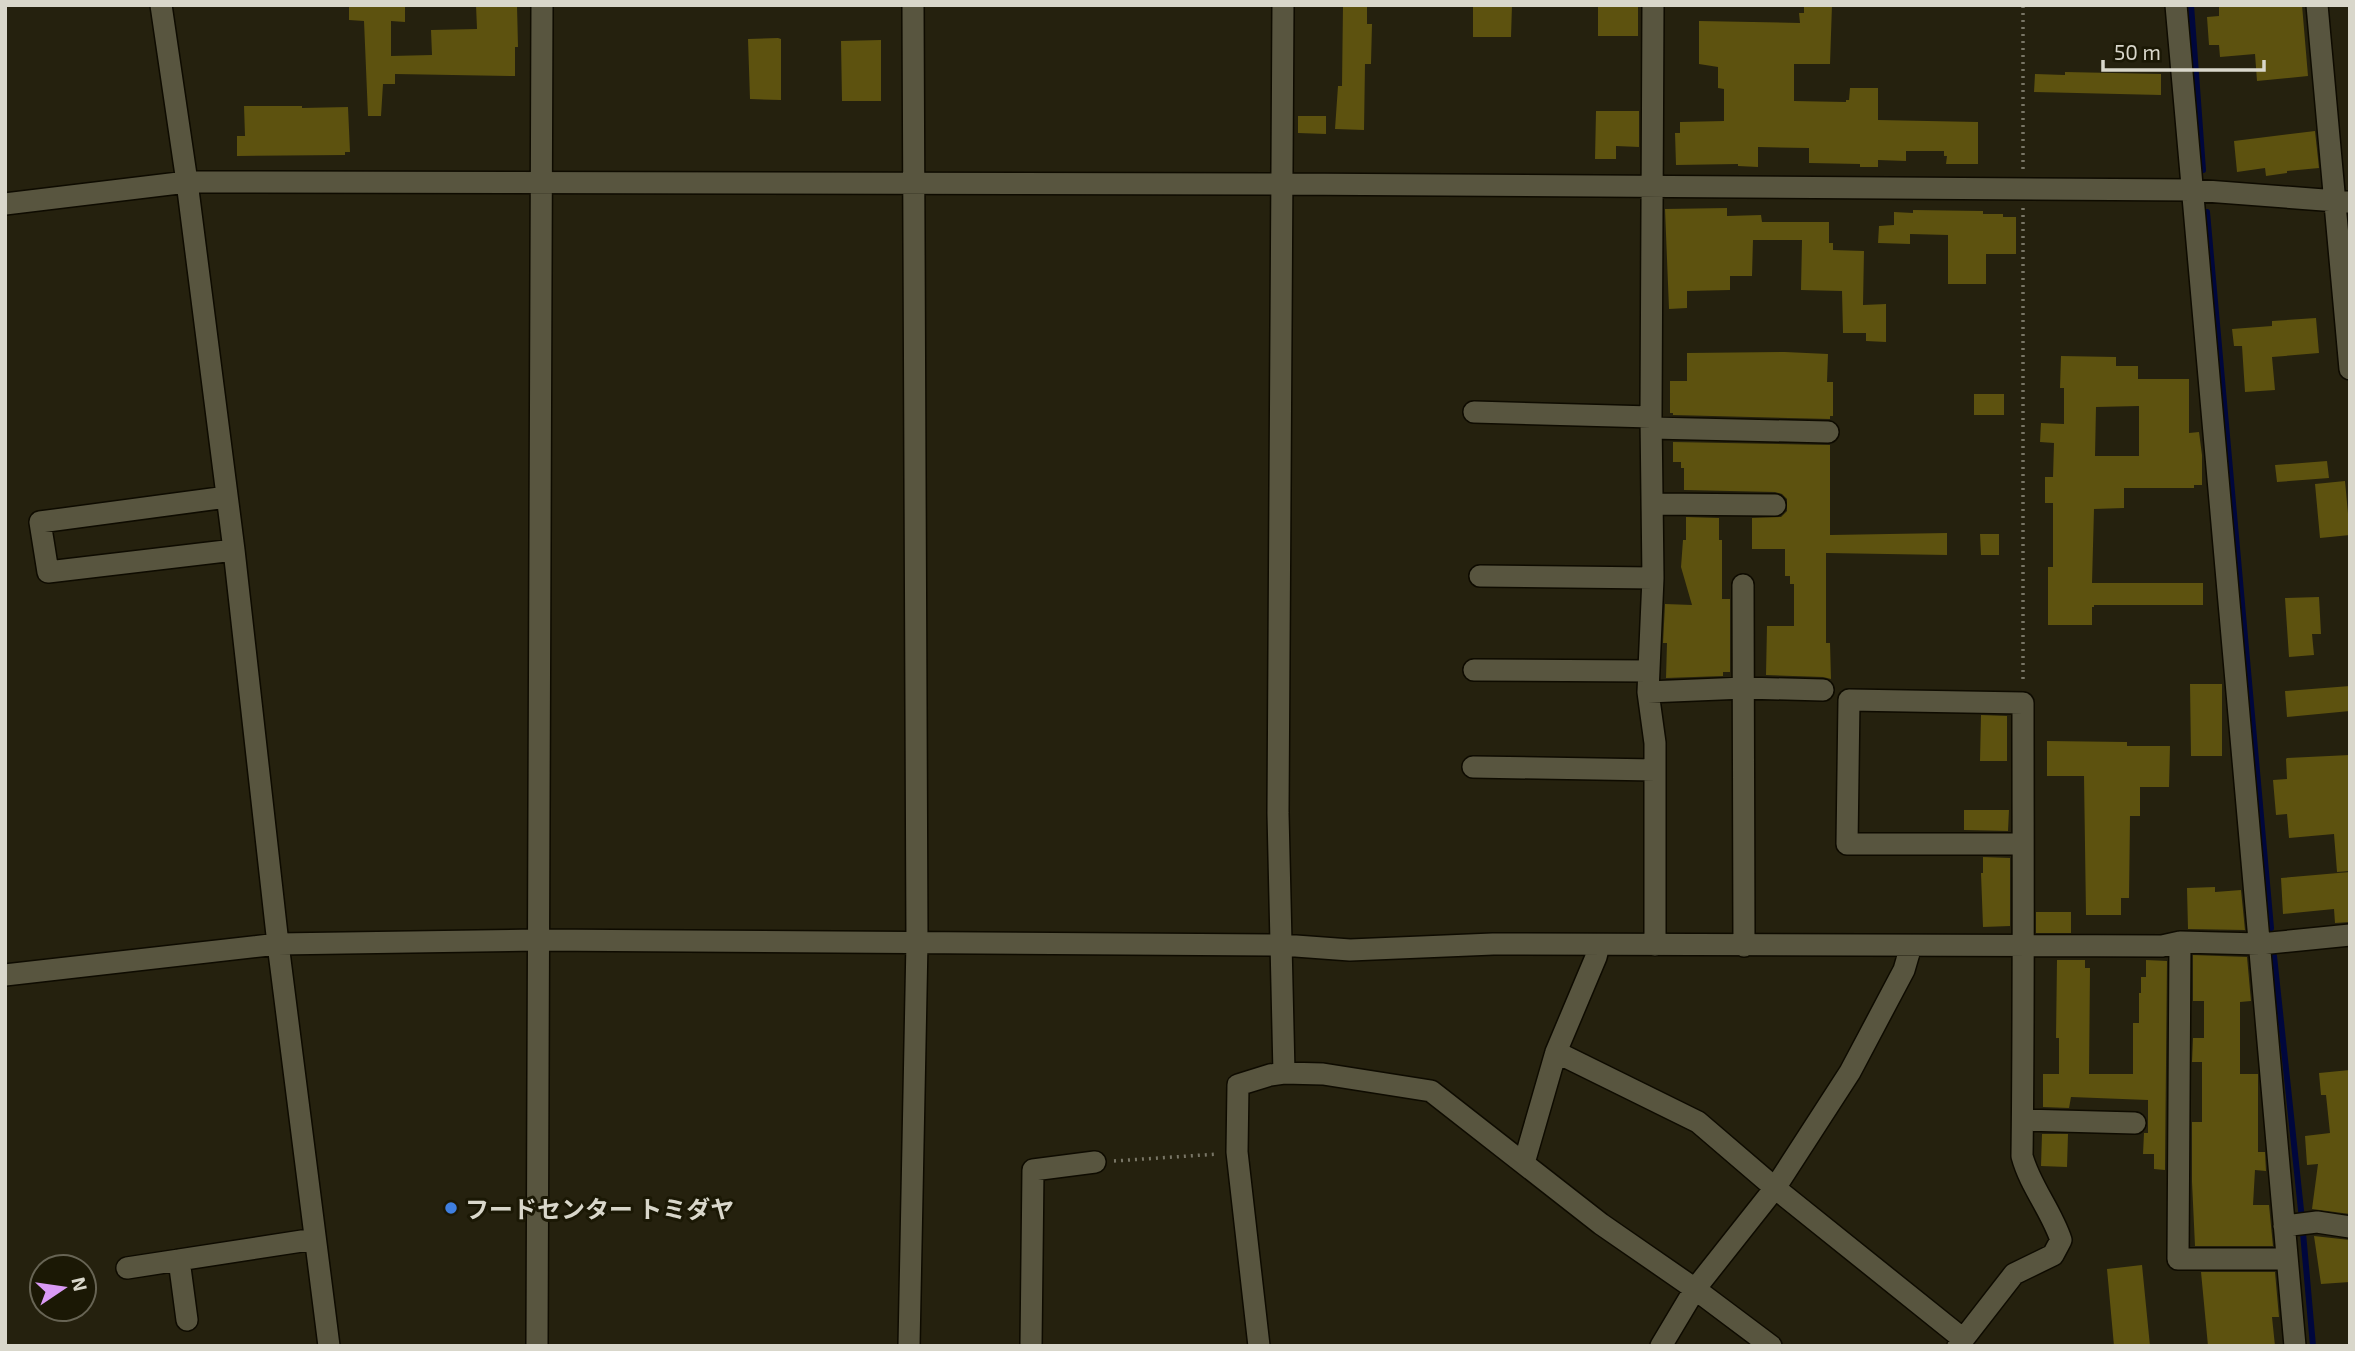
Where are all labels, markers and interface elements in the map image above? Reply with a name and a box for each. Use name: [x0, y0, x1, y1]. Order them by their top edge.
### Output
scale bar: [2103, 28, 2264, 72]
text: 50 m: [2114, 39, 2161, 64]
place label: フードセンター トミダヤ: [465, 1194, 734, 1223]
marker: フードセンター トミダヤ: [443, 1200, 459, 1216]
north arrow: [28, 1253, 98, 1323]
text: N: [67, 1275, 93, 1293]

